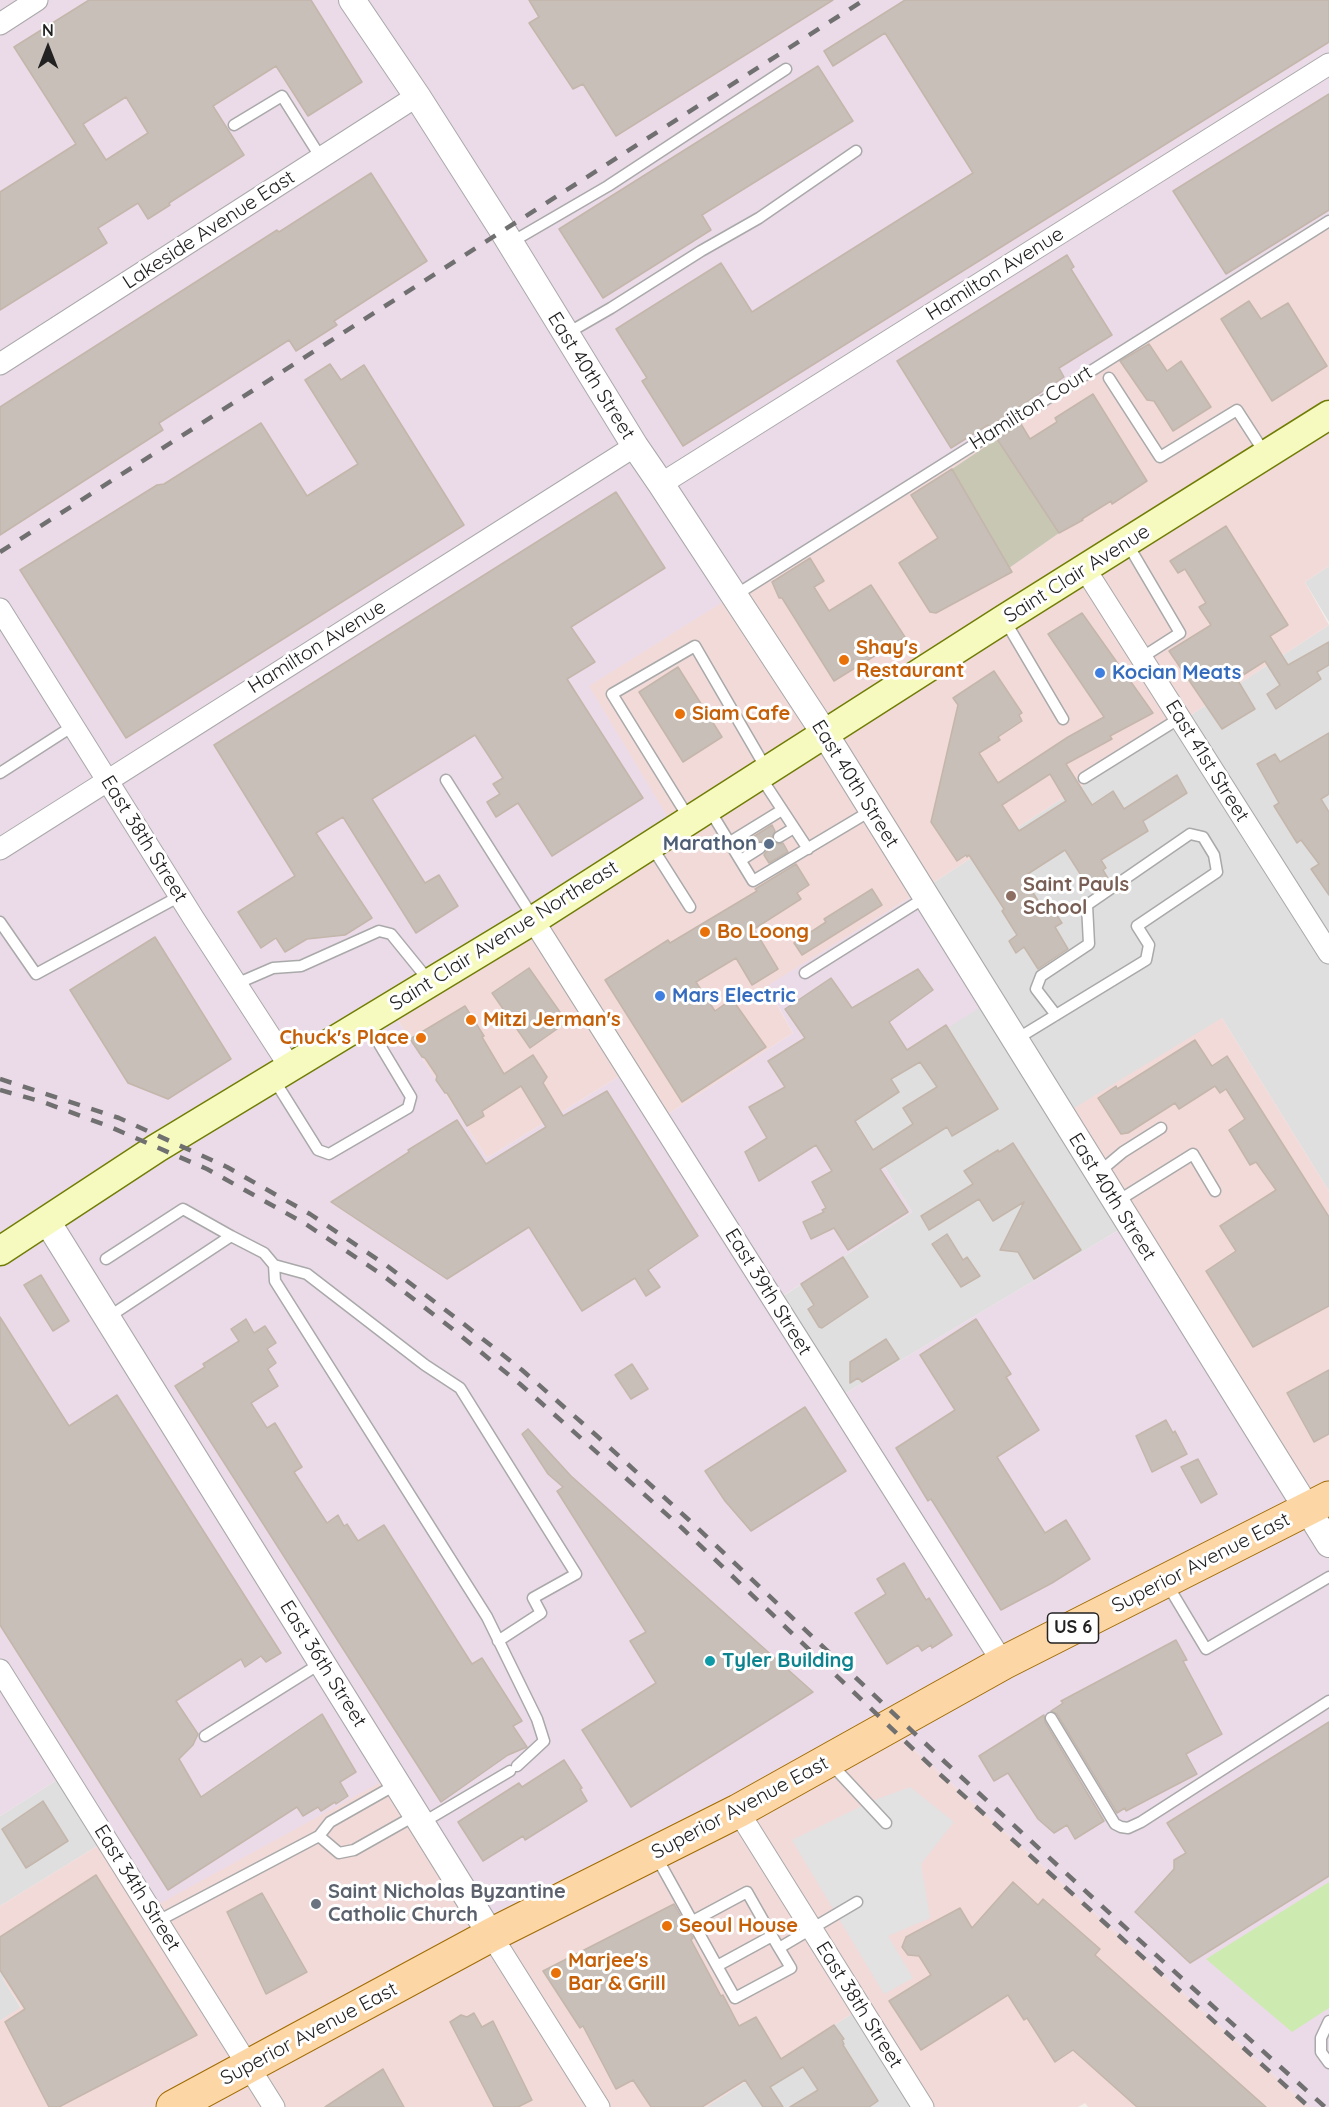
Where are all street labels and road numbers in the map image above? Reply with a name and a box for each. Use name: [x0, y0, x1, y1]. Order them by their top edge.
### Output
street label: Lakeside Avenue East: [118, 165, 300, 295]
street label: Hamilton Avenue: [922, 222, 1068, 326]
street label: East 40th Street: [542, 308, 640, 444]
street label: Hamilton Court: [965, 361, 1097, 455]
street label: Saint Clair Avenue: [1000, 520, 1154, 628]
street label: Hamilton Avenue: [244, 595, 390, 699]
street label: East 41st Street: [1160, 696, 1254, 826]
street label: East 40th Street: [806, 716, 904, 852]
street label: East 38th Street: [95, 771, 193, 907]
street label: Saint Clair Avenue Northeast: [385, 856, 623, 1016]
street label: East 40th Street: [1063, 1129, 1161, 1265]
street label: East 39th Street: [719, 1224, 817, 1360]
street label: Superior Avenue East: [1108, 1508, 1294, 1618]
street label: East 36th Street: [275, 1596, 371, 1732]
road number: US 6: [1048, 1613, 1098, 1643]
street label: Superior Avenue East: [648, 1751, 832, 1865]
street label: East 34th Street: [89, 1820, 185, 1956]
street label: East 38th Street: [810, 1937, 908, 2073]
street label: Superior Avenue East: [217, 1977, 401, 2091]

